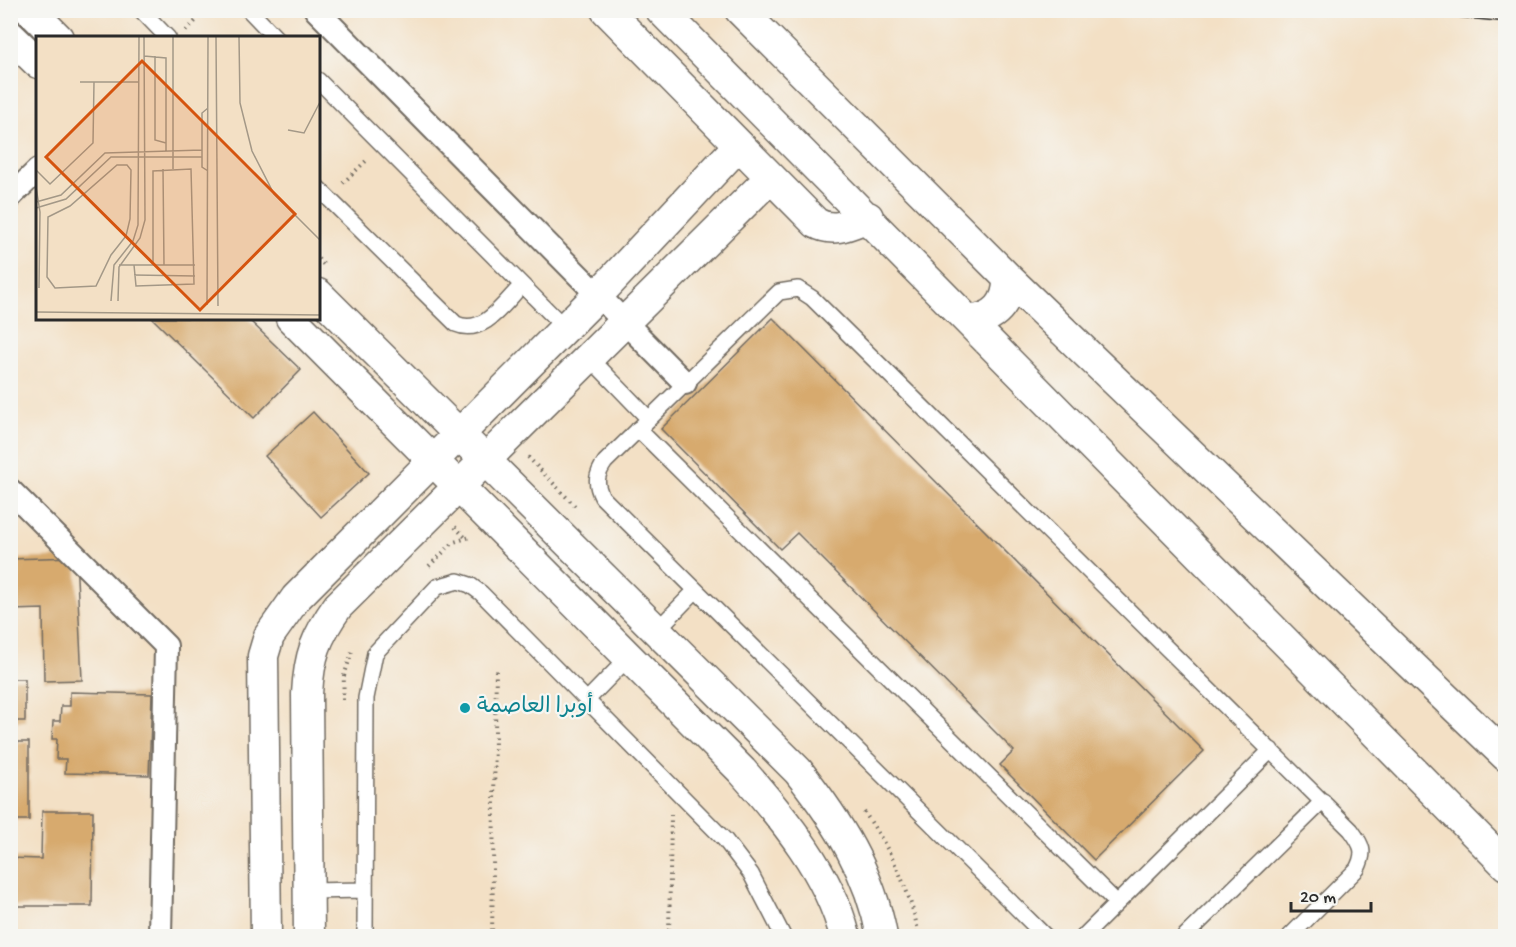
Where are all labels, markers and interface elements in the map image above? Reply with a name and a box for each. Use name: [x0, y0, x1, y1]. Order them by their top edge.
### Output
inset map: [36, 36, 320, 320]
place label: أوبرا العاصمة: [477, 691, 593, 721]
marker: أوبرا العاصمة: [458, 701, 472, 715]
scale bar: [1291, 875, 1370, 913]
text: 20 m: [1300, 888, 1336, 909]

